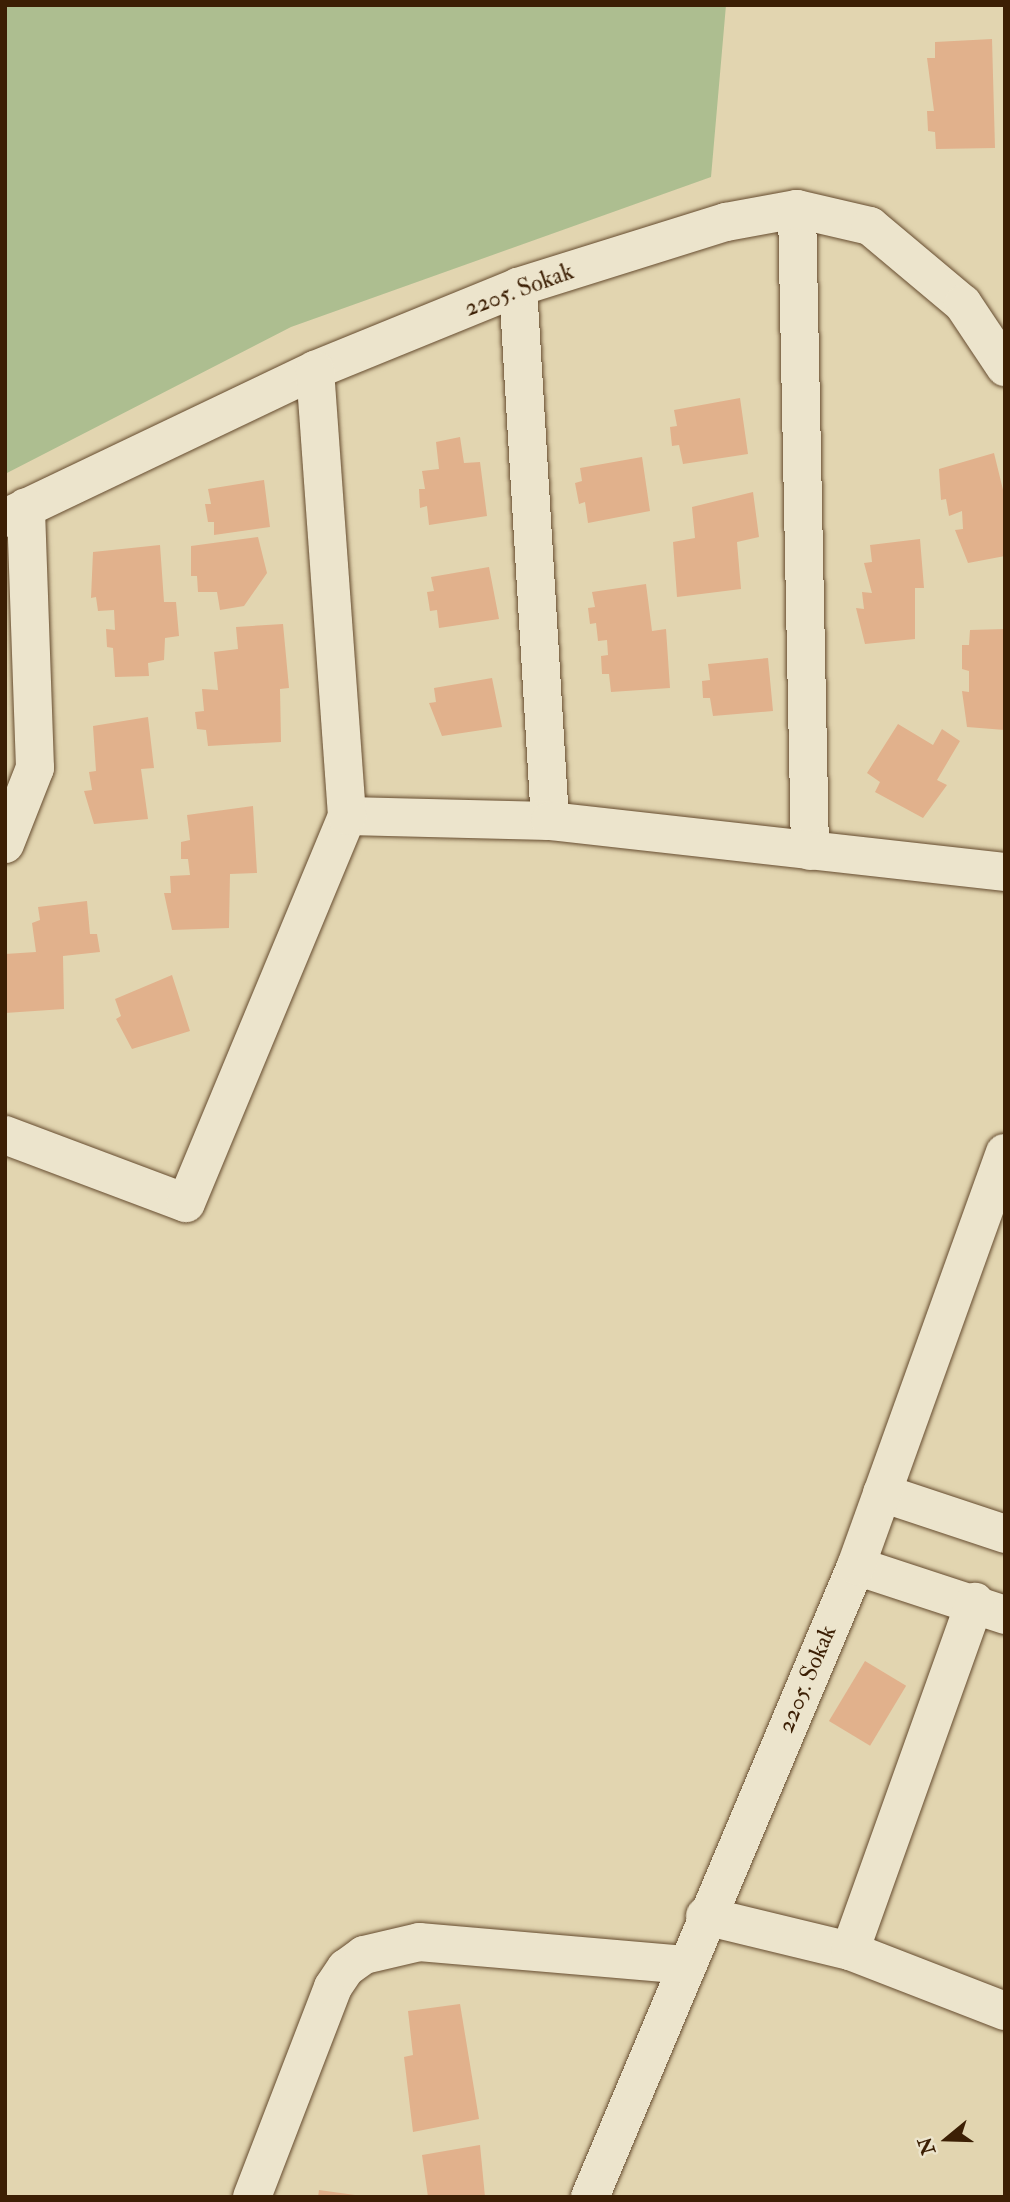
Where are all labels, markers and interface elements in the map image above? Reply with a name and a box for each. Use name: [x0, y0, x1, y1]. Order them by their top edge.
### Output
street label: 2205. Sokak: [461, 257, 577, 323]
street label: 2205. Sokak: [771, 1621, 843, 1737]
north arrow: [912, 2104, 982, 2174]
text: N: [913, 2134, 941, 2158]

